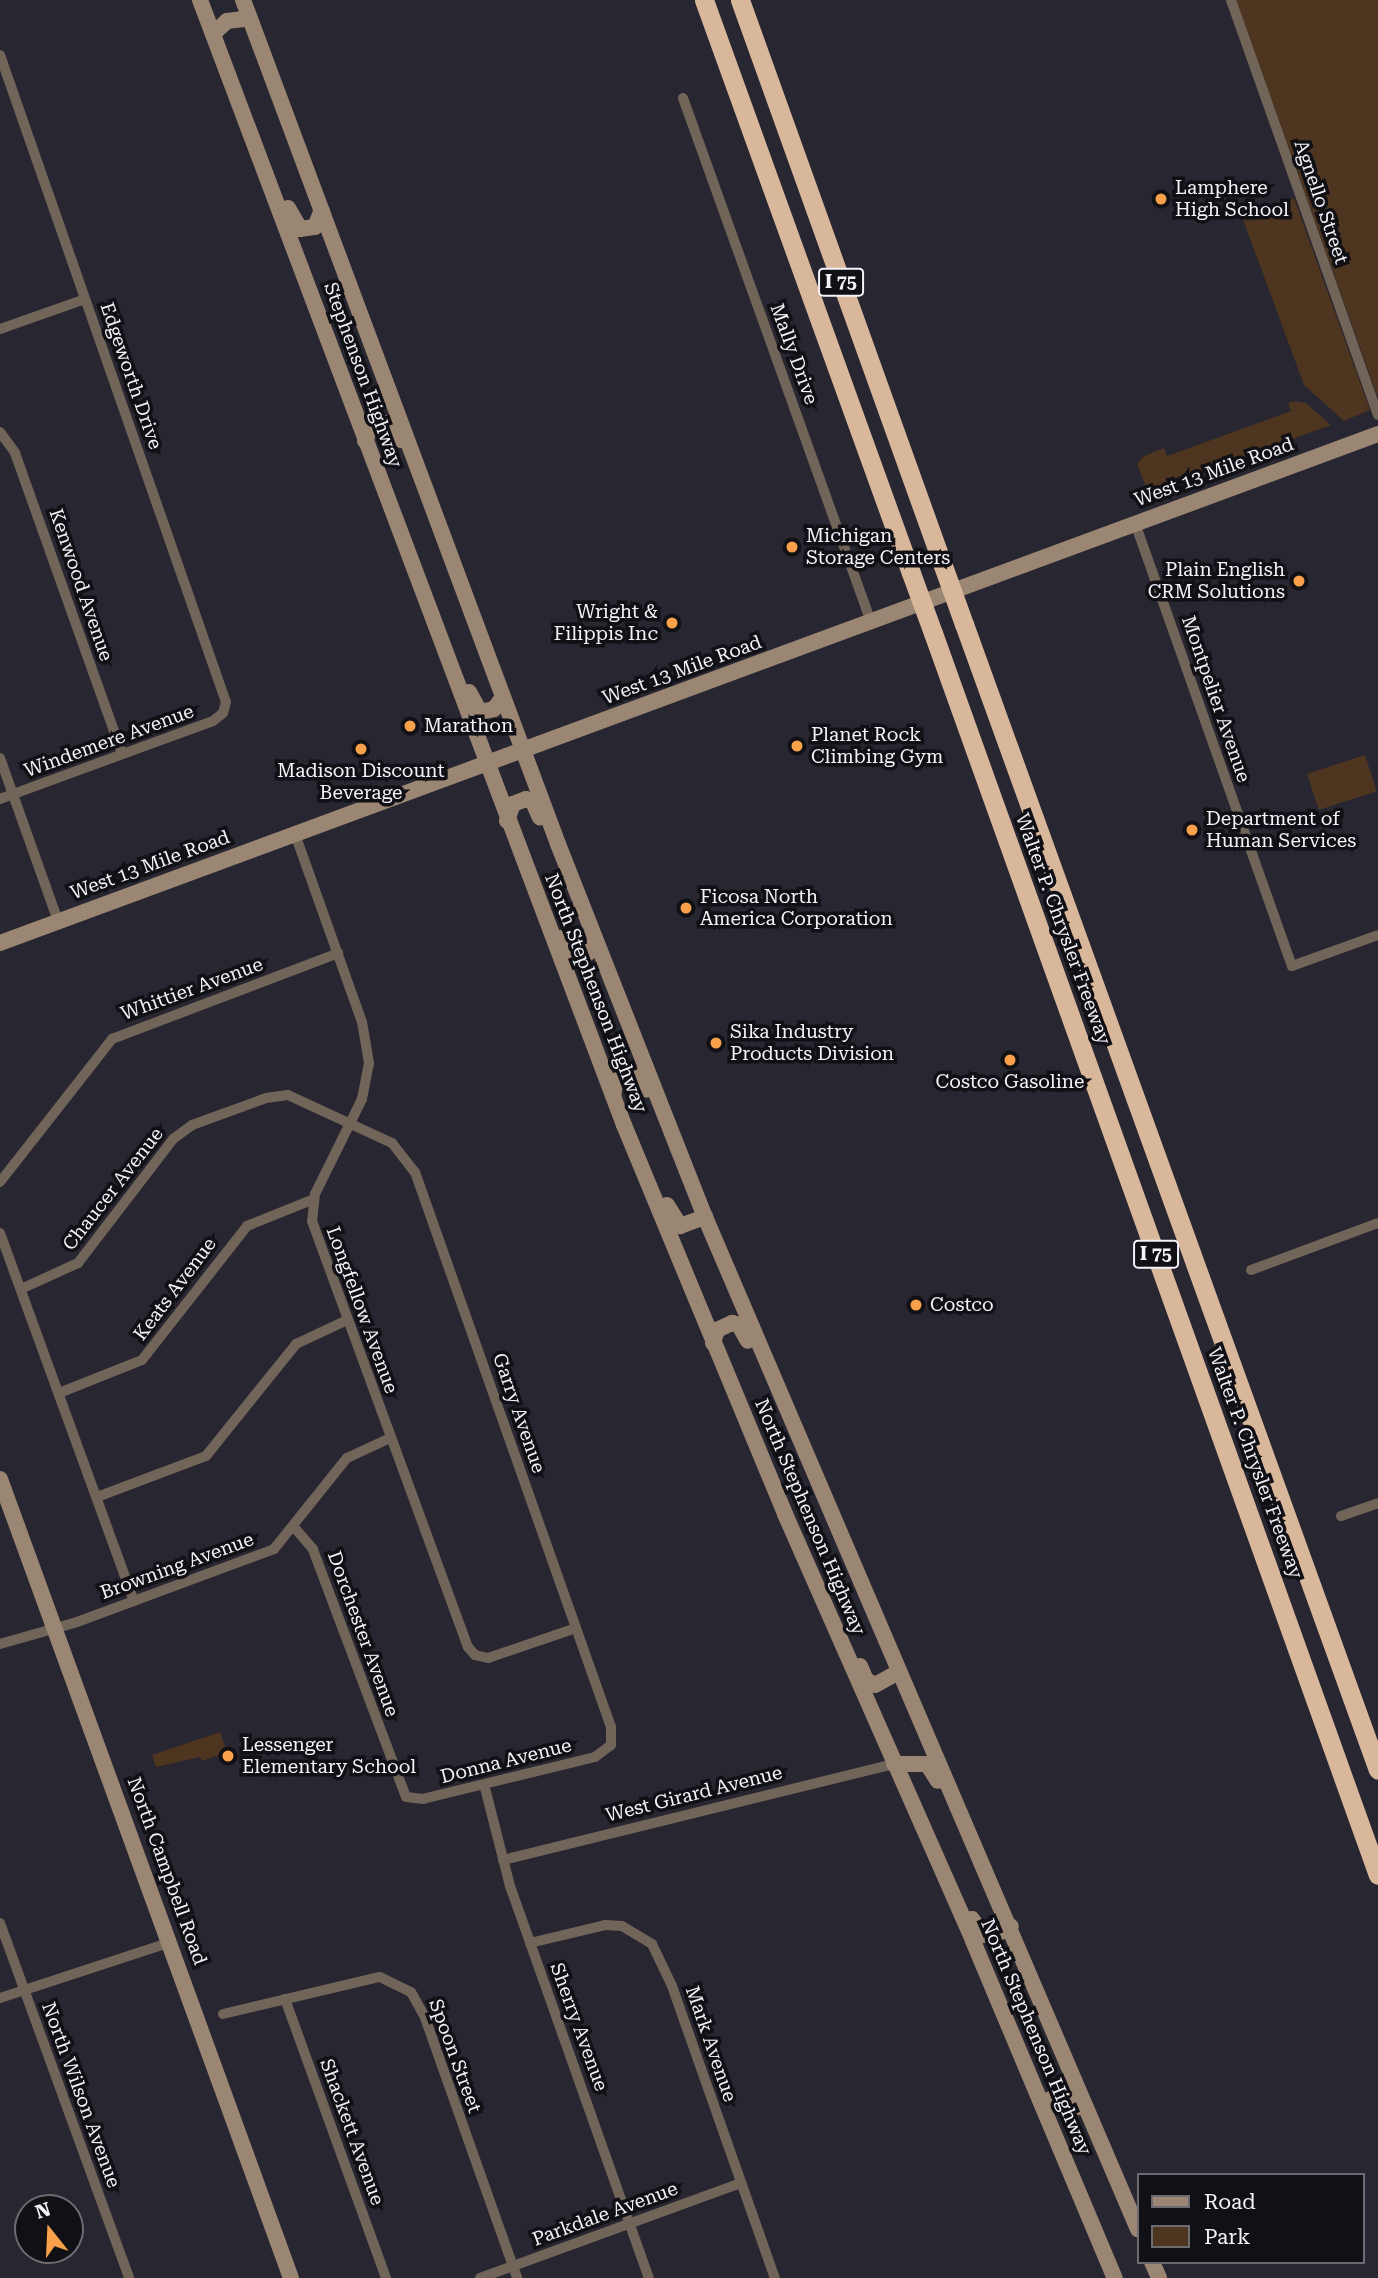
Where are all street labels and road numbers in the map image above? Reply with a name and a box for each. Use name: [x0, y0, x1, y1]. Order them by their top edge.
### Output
street label: Agnello Street: [1289, 137, 1353, 267]
road number: I 75: [816, 268, 866, 296]
street label: Stephenson Highway: [319, 279, 407, 471]
street label: Edgeworth Drive: [95, 300, 167, 452]
street label: Mally Drive: [765, 300, 823, 408]
street label: West 13 Mile Road: [1131, 433, 1297, 511]
street label: Kenwood Avenue: [44, 506, 118, 664]
street label: Montpelier Avenue: [1177, 613, 1255, 785]
street label: West 13 Mile Road: [599, 631, 765, 709]
street label: Windemere Avenue: [21, 700, 197, 782]
street label: Walter P. Chrysler Freeway: [1010, 810, 1116, 1048]
street label: West 13 Mile Road: [67, 826, 233, 904]
street label: North Stephenson Highway: [540, 870, 652, 1116]
street label: Whittier Avenue: [118, 953, 266, 1025]
street label: Chaucer Avenue: [58, 1123, 168, 1255]
street label: Longfellow Avenue: [321, 1223, 403, 1397]
street label: Keats Avenue: [129, 1233, 221, 1345]
road number: I 75: [1132, 1240, 1180, 1268]
street label: Walter P. Chrysler Freeway: [1202, 1344, 1308, 1582]
street label: Garry Avenue: [488, 1350, 550, 1476]
street label: North Stephenson Highway: [750, 1396, 870, 1638]
street label: Browning Avenue: [97, 1528, 257, 1604]
street label: Dorchester Avenue: [322, 1548, 404, 1720]
street label: Donna Avenue: [438, 1734, 574, 1788]
street label: West Girard Avenue: [603, 1761, 785, 1827]
street label: North Campbell Road: [122, 1774, 212, 1968]
street label: North Stephenson Highway: [976, 1916, 1096, 2158]
street label: Sherry Avenue: [545, 1960, 613, 2094]
street label: Mark Avenue: [681, 1983, 741, 2105]
street label: Spoon Street: [424, 1996, 486, 2116]
street label: North Wilson Avenue: [37, 1999, 125, 2191]
street label: Shackett Avenue: [315, 2056, 389, 2208]
street label: Parkdale Avenue: [529, 2177, 681, 2251]

